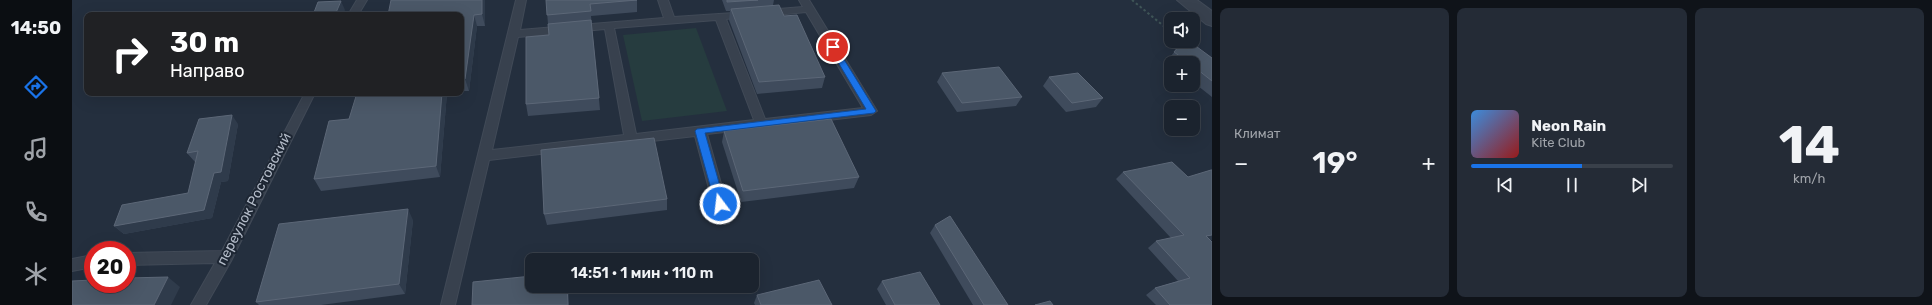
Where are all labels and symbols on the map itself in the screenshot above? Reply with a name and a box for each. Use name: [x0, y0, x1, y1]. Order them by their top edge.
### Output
pin: [816, 30, 850, 64]
street label: переулок Ростовский: [213, 130, 295, 268]
position arrow: [699, 183, 741, 225]
speed limit sign: 20: [84, 241, 136, 293]

